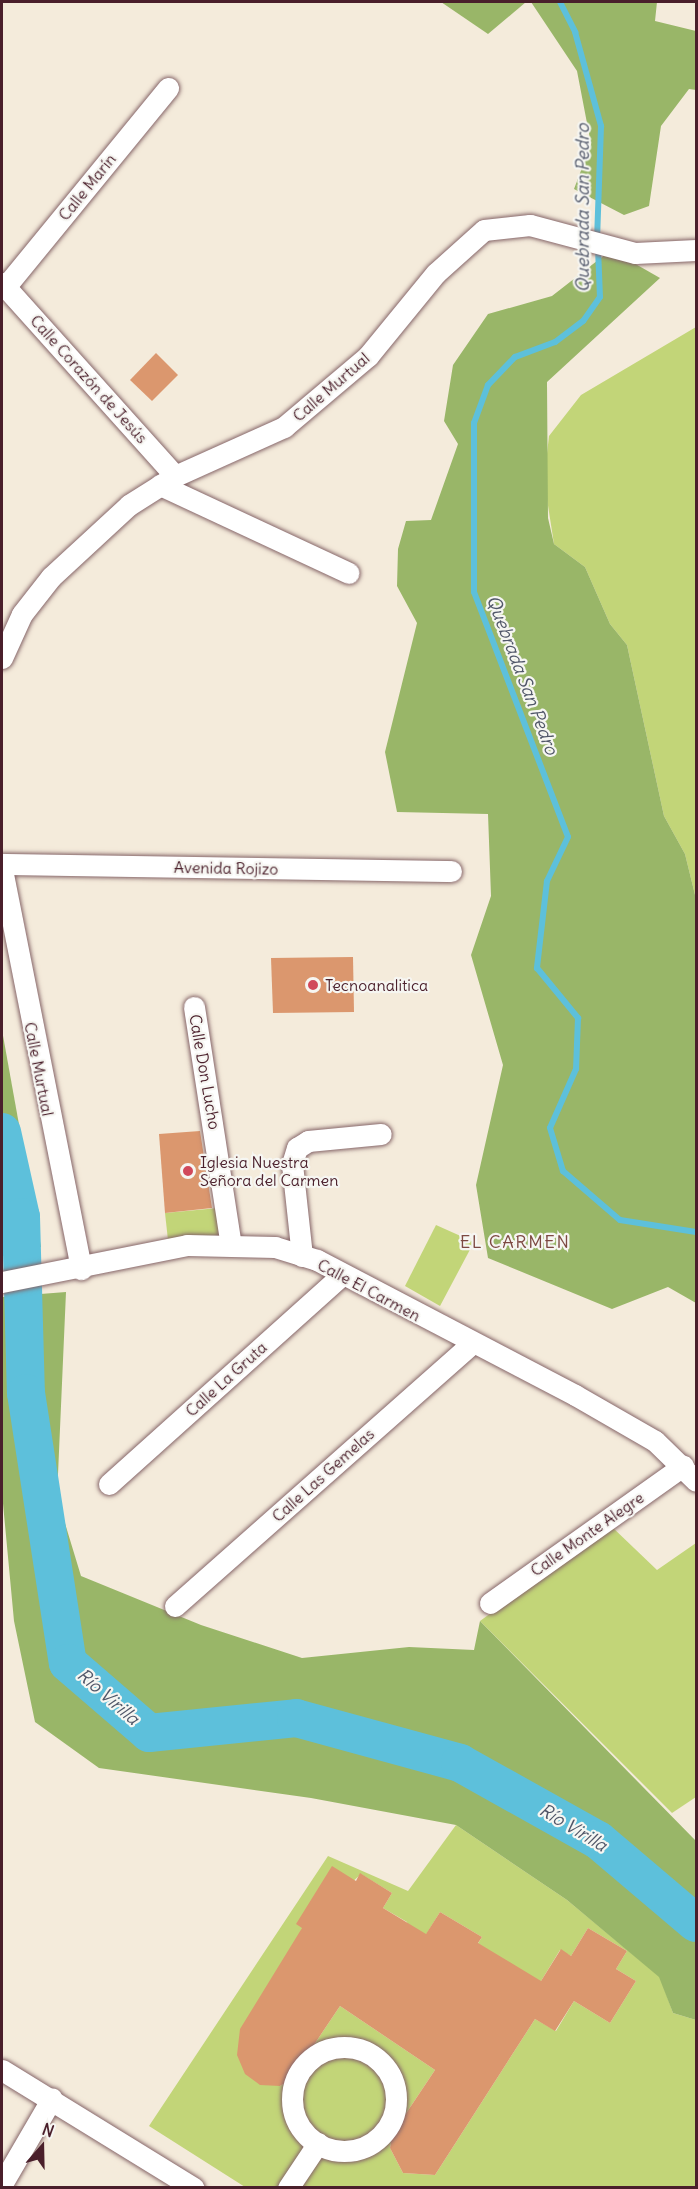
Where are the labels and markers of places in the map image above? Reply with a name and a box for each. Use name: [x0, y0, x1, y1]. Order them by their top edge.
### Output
place label: Tecnoanalitica: [325, 975, 428, 995]
marker: Tecnoanalitica: [306, 978, 320, 992]
place label: Iglesia Nuestra Señora del Carmen: [200, 1152, 338, 1190]
marker: Iglesia Nuestra Señora del Carmen: [181, 1164, 195, 1178]

